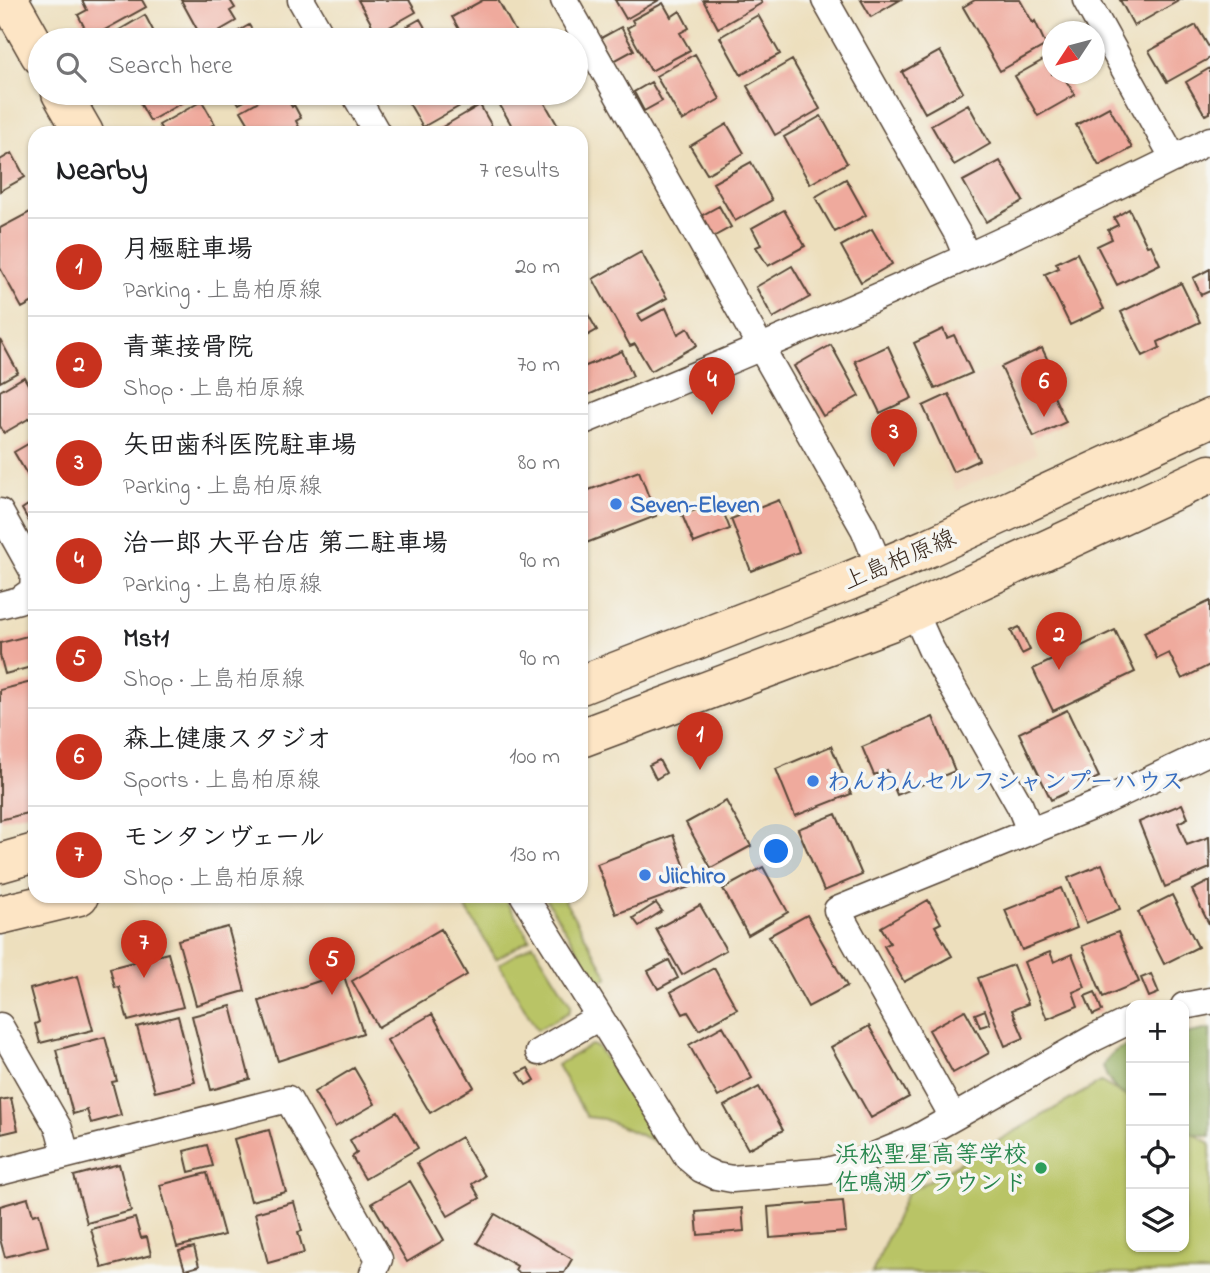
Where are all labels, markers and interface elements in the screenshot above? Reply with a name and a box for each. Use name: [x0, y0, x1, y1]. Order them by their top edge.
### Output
north arrow: [1042, 21, 1105, 84]
search box: [28, 28, 588, 105]
icon: search: [52, 48, 90, 86]
text: Search here: [108, 48, 233, 86]
text: Nearby: [56, 150, 148, 194]
text: 7 results: [479, 155, 560, 188]
text: 月極駐車場: [123, 232, 253, 270]
text: 1: [75, 251, 83, 284]
text: 20 m: [515, 251, 560, 284]
text: Parking · 上島柏原線: [123, 275, 322, 308]
text: 青葉接骨院: [123, 330, 253, 368]
text: 2: [73, 349, 85, 382]
text: 70 m: [517, 349, 560, 382]
pin: 4: [689, 357, 735, 415]
pin: 6: [1021, 359, 1067, 417]
text: Shop · 上島柏原線: [123, 373, 305, 406]
pin: 3: [871, 409, 917, 467]
text: 矢田歯科医院駐車場: [123, 428, 357, 466]
text: 3: [74, 447, 84, 480]
text: 80 m: [518, 447, 560, 480]
text: Parking · 上島柏原線: [123, 471, 322, 504]
place label: Seven-Eleven: [630, 489, 760, 524]
marker: Seven-Eleven: [608, 496, 624, 512]
street label: 上島柏原線: [838, 522, 962, 601]
text: 治一郎 大平台店 第二駐車場: [123, 526, 448, 564]
text: 4: [74, 545, 84, 578]
text: 90 m: [520, 545, 560, 578]
text: Parking · 上島柏原線: [123, 569, 322, 602]
pin: 2: [1036, 612, 1082, 670]
text: Mst1: [123, 621, 169, 659]
text: 5: [72, 643, 86, 676]
text: 90 m: [520, 643, 560, 676]
text: Shop · 上島柏原線: [123, 664, 305, 697]
pin: 1: [677, 712, 723, 770]
text: 森上健康スタジオ: [123, 722, 332, 760]
text: 6: [74, 741, 84, 774]
text: 100 m: [509, 741, 560, 774]
text: Sports · 上島柏原線: [123, 765, 320, 798]
place label: わんわんセルフシャンプーハウス: [827, 766, 1184, 801]
marker: わんわんセルフシャンプーハウス: [805, 773, 821, 789]
text: モンタンヴェール: [123, 820, 325, 858]
your location: [759, 834, 793, 868]
text: 7: [74, 839, 84, 872]
text: 130 m: [510, 839, 560, 872]
place label: Jiichiro: [659, 860, 726, 895]
text: Shop · 上島柏原線: [123, 863, 305, 896]
marker: Jiichiro: [637, 867, 653, 883]
pin: 7: [121, 920, 167, 978]
pin: 5: [309, 937, 355, 995]
map controls: [1126, 1000, 1189, 1252]
button: +: [1126, 1000, 1189, 1063]
button: −: [1126, 1063, 1189, 1126]
button: locate: [1126, 1126, 1189, 1189]
place label: 浜松聖星高等学校 佐鳴湖グラウンド: [835, 1139, 1027, 1202]
marker: 浜松聖星高等学校 佐鳴湖グラウンド: [1033, 1160, 1049, 1176]
button: layers: [1126, 1189, 1189, 1252]

